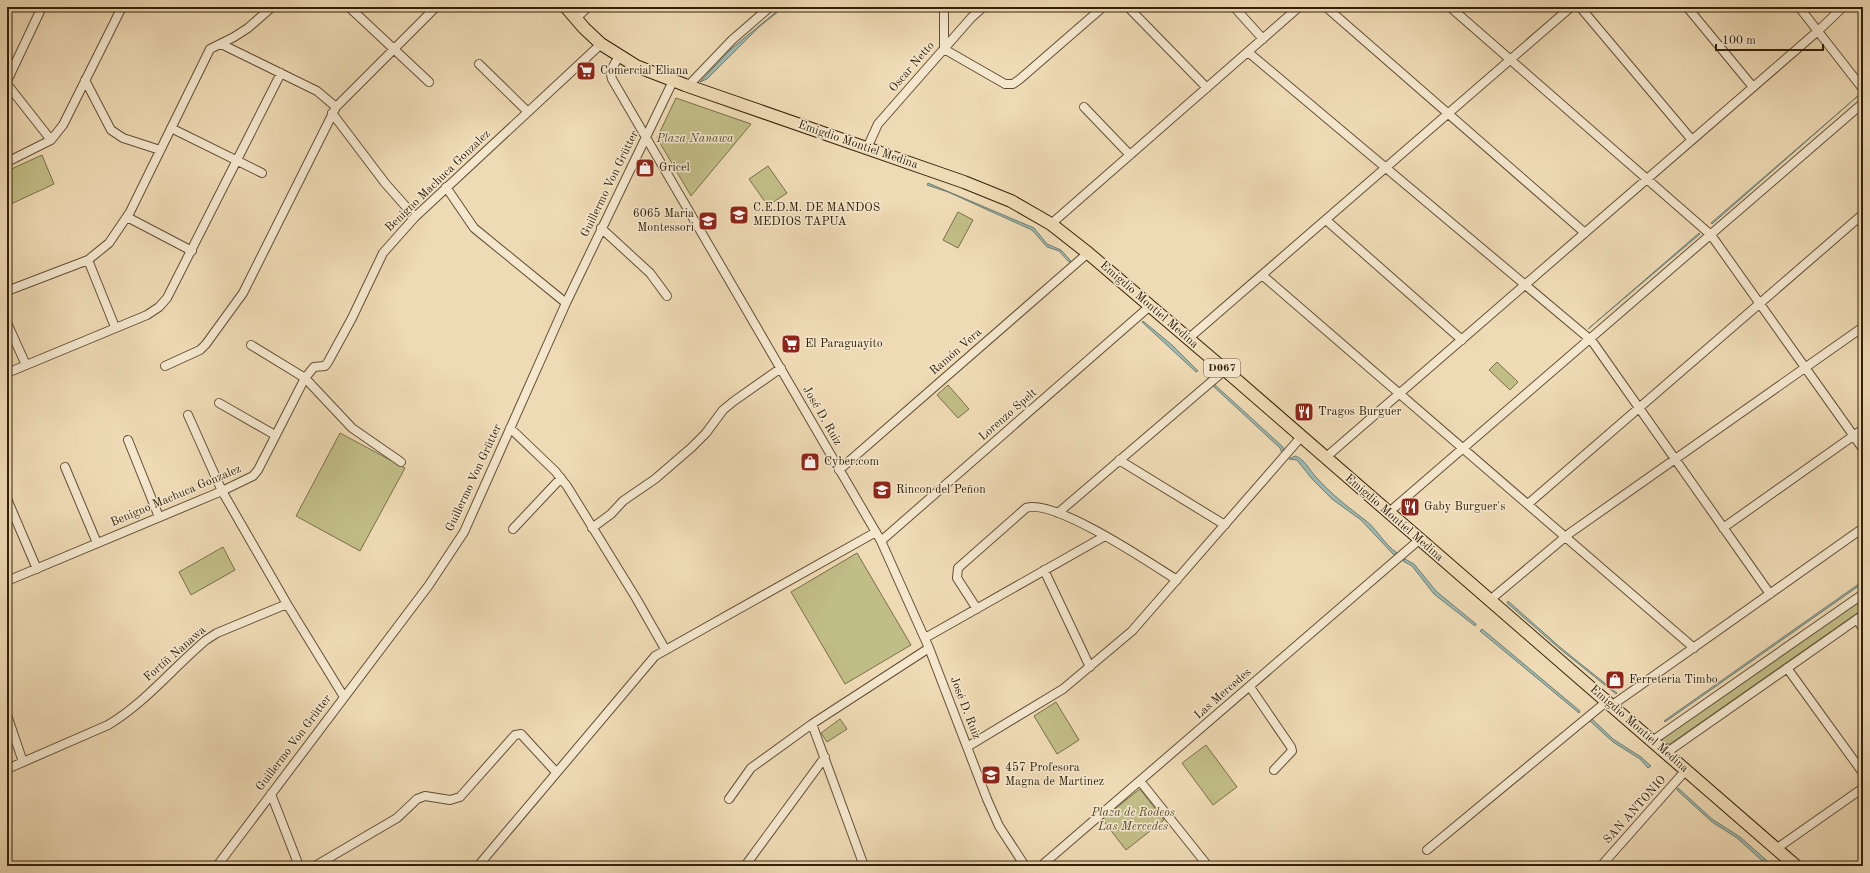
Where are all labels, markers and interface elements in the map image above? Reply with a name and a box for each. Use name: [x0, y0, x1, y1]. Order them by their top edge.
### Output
scale bar: [1716, 26, 1823, 52]
text: 100 m: [1722, 35, 1756, 47]
street label: Oscar Netto: [887, 40, 937, 94]
supermarket icon: Comercial Eliana: [575, 60, 597, 82]
place label: Comercial Eliana: [600, 65, 688, 77]
street label: Emigdio Montiel Medina: [797, 119, 920, 171]
street label: Benigno Machuca Gonzalez: [383, 128, 493, 234]
street label: Guillermo Von Grütter: [579, 129, 641, 239]
park label: Plaza Nanawa: [655, 133, 734, 145]
shop icon: Gricel: [634, 157, 656, 179]
place label: Gricel: [659, 162, 690, 174]
place label: C.E.D.M. DE MANDOS MEDIOS TAPUA: [753, 202, 880, 228]
school or university icon: C.E.D.M. DE MANDOS MEDIOS TAPUA: [728, 204, 750, 226]
place label: 6065 Maria Montessori: [633, 207, 694, 234]
school or university icon: 6065 Maria Montessori: [697, 210, 719, 232]
street label: Emigdio Montiel Medina: [1098, 259, 1200, 351]
street label: Ramón Vera: [928, 326, 984, 378]
supermarket icon: El Paraguayito: [780, 333, 802, 355]
place label: El Paraguayito: [805, 338, 883, 350]
road number: D067: [1204, 359, 1240, 377]
street label: José D. Ruiz: [800, 384, 844, 448]
street label: Lorenzo Spelt: [977, 387, 1039, 443]
restaurant icon: Tragos Burguer: [1293, 401, 1315, 423]
place label: Tragos Burguer: [1318, 406, 1401, 418]
street label: Guillermo Von Grütter: [444, 422, 504, 533]
shop icon: Cyber.com: [799, 451, 821, 473]
place label: Cyber.com: [824, 456, 880, 468]
street label: Benigno Machuca Gonzalez: [109, 463, 243, 529]
street label: Emigdio Montiel Medina: [1343, 472, 1445, 564]
school or university icon: Rincon del Peñon: [871, 479, 893, 501]
place label: Rincon del Peñon: [896, 484, 986, 496]
restaurant icon: Gaby Burguer's: [1399, 496, 1421, 518]
place label: Gaby Burguer's: [1424, 501, 1505, 513]
street label: Fortíñ Nanawa: [142, 624, 208, 684]
street label: Las Mercedes: [1192, 666, 1254, 722]
shop icon: Ferreteria Timbo: [1604, 669, 1626, 691]
place label: Ferreteria Timbo: [1629, 674, 1718, 686]
street label: José D. Ruiz: [948, 675, 982, 741]
street label: Emigdio Montiel Medina: [1588, 683, 1690, 775]
street label: Guillermo Von Grütter: [254, 693, 334, 793]
place label: 457 Profesora Magna de Martinez: [1005, 761, 1104, 788]
school or university icon: 457 Profesora Magna de Martinez: [980, 764, 1002, 786]
street label: SAN ANTONIO: [1602, 774, 1668, 846]
park label: Plaza de Rodeos Las Mercedes: [1090, 807, 1175, 833]

